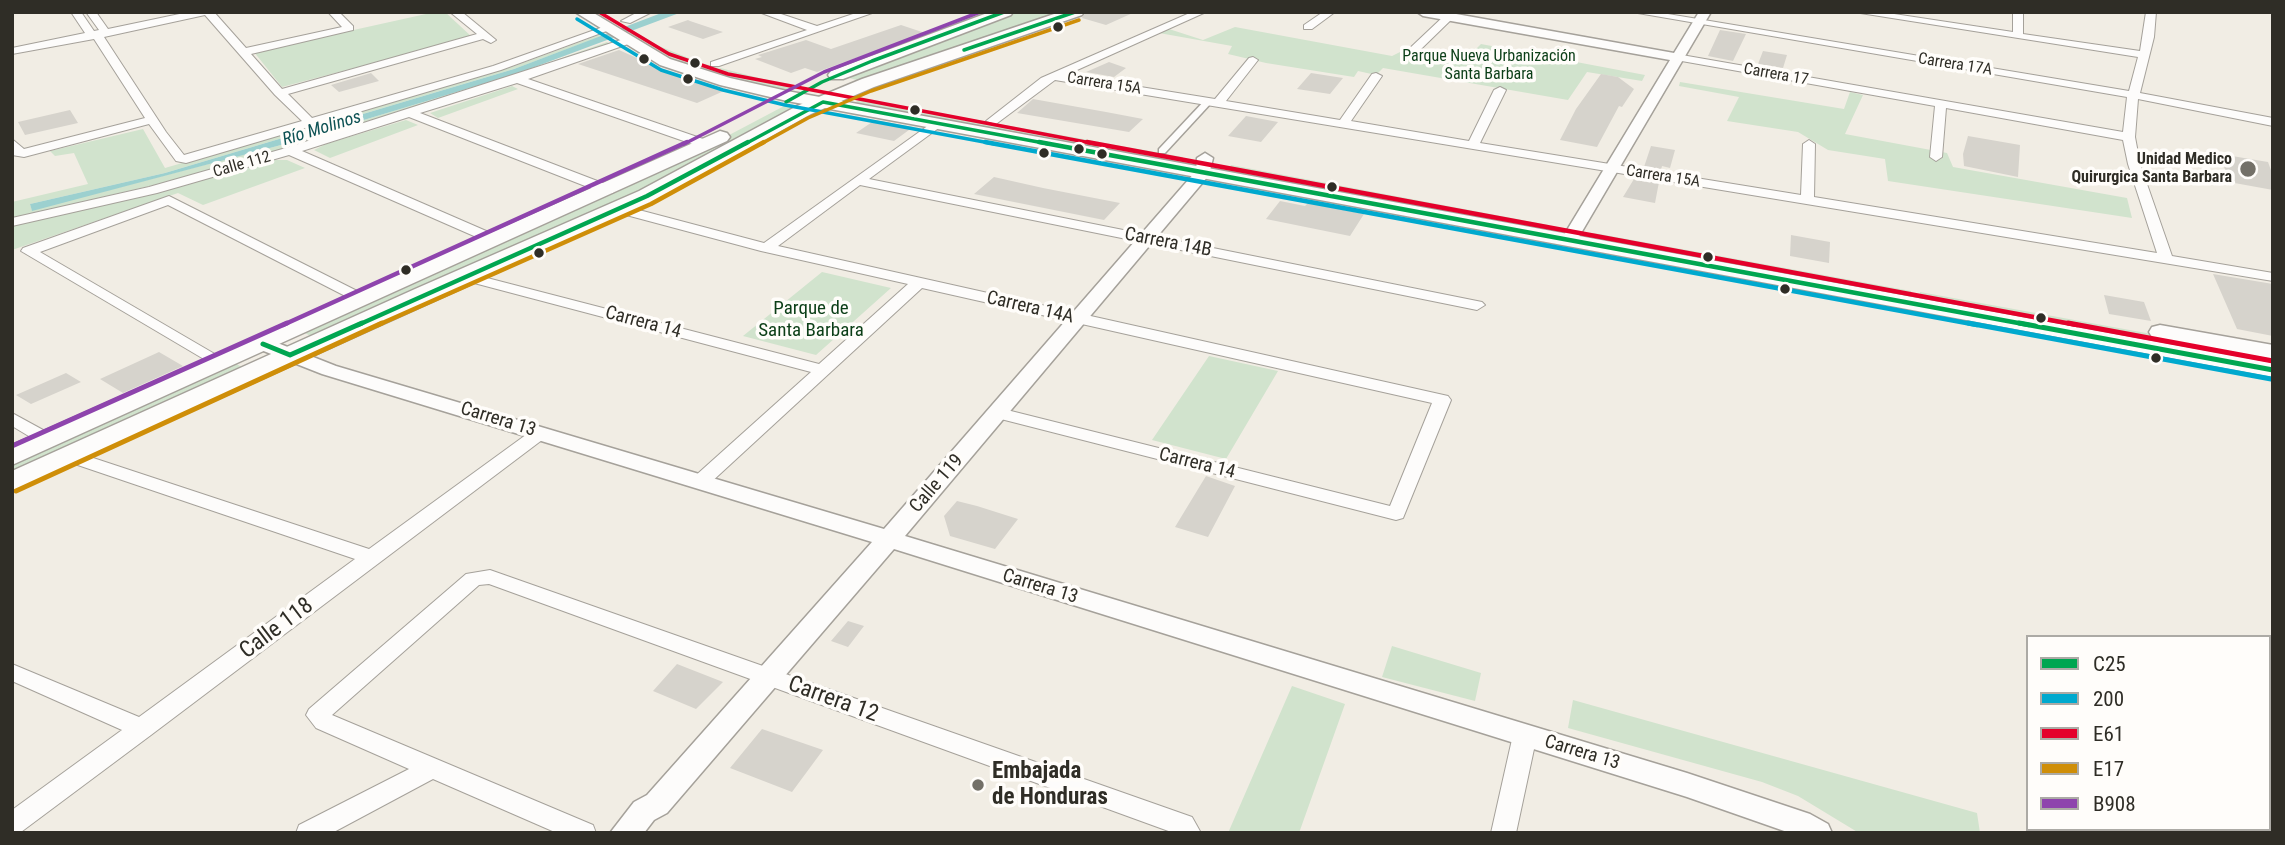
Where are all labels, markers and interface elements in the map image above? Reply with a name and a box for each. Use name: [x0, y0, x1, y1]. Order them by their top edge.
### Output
unlabelled marker: [1051, 20, 1065, 34]
park label: Parque Nueva Urbanización Santa Barbara: [1402, 47, 1576, 85]
street label: Carrera 17A: [1917, 50, 1993, 80]
unlabelled marker: [637, 52, 651, 66]
unlabelled marker: [688, 56, 702, 70]
street label: Carrera 17: [1742, 60, 1810, 90]
street label: Carrera 15A: [1066, 69, 1142, 99]
unlabelled marker: [681, 72, 695, 86]
unlabelled marker: [908, 103, 922, 117]
water label: Río Molinos: [280, 107, 364, 151]
unlabelled marker: [1072, 142, 1086, 156]
unlabelled marker: [1037, 146, 1051, 160]
unlabelled marker: [1095, 147, 1109, 161]
street label: Calle 112: [211, 148, 273, 182]
place label: Unidad Medico Quirurgica Santa Barbara: [2071, 150, 2232, 188]
marker: Unidad Medico Quirurgica Santa Barbara: [2238, 159, 2258, 179]
street label: Carrera 15A: [1625, 162, 1701, 192]
unlabelled marker: [1325, 180, 1339, 194]
street label: Carrera 14B: [1123, 223, 1213, 263]
unlabelled marker: [532, 246, 546, 260]
unlabelled marker: [1701, 250, 1715, 264]
unlabelled marker: [399, 263, 413, 277]
unlabelled marker: [1778, 282, 1792, 296]
street label: Carrera 14A: [984, 287, 1076, 329]
park label: Parque de Santa Barbara: [758, 298, 864, 342]
street label: Carrera 14: [602, 302, 684, 344]
unlabelled marker: [2034, 311, 2048, 325]
unlabelled marker: [2149, 351, 2163, 365]
street label: Carrera 13: [457, 398, 539, 442]
street label: Carrera 14: [1156, 444, 1238, 484]
street label: Calle 119: [905, 450, 969, 518]
street label: Carrera 13: [999, 565, 1081, 609]
street label: Calle 118: [235, 592, 319, 666]
legend: [2026, 635, 2271, 831]
text: C25: [2093, 652, 2126, 676]
street label: Carrera 12: [784, 671, 882, 729]
text: 200: [2093, 687, 2124, 711]
text: E61: [2093, 722, 2124, 746]
street label: Carrera 13: [1541, 731, 1623, 775]
text: E17: [2093, 757, 2124, 781]
place label: Embajada de Honduras: [992, 758, 1108, 812]
marker: Embajada de Honduras: [970, 777, 986, 793]
text: B908: [2093, 792, 2136, 816]

